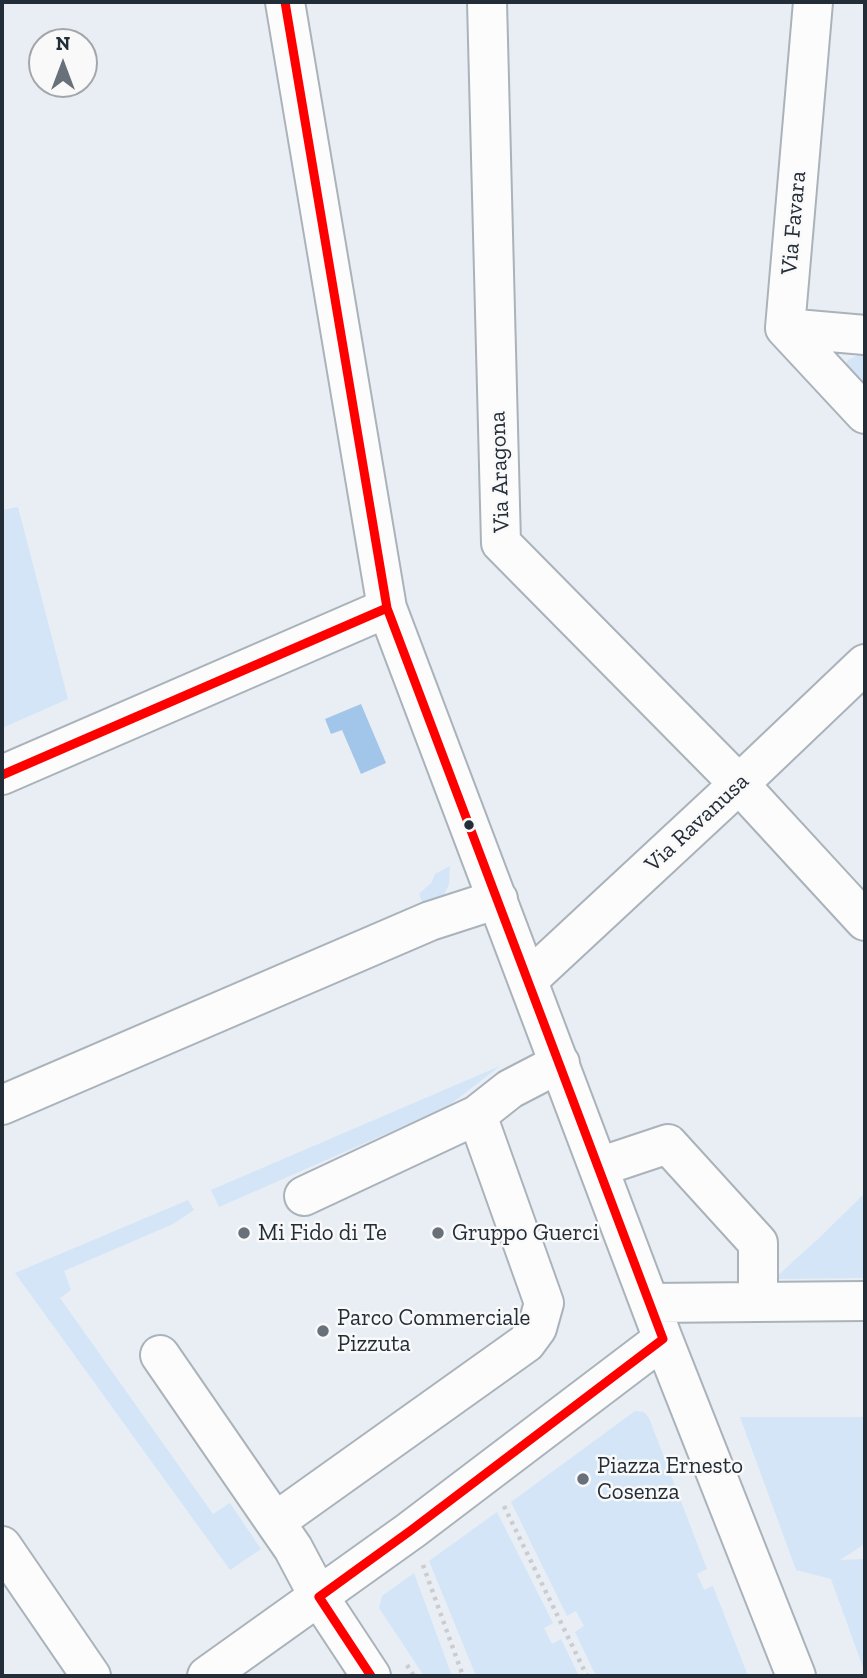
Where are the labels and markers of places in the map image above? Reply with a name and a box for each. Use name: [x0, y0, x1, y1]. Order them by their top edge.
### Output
unlabelled marker: [462, 818, 476, 832]
place label: Mi Fido di Te: [258, 1219, 387, 1247]
place label: Gruppo Guerci: [452, 1219, 599, 1247]
marker: Mi Fido di Te: [236, 1225, 252, 1241]
marker: Gruppo Guerci: [430, 1225, 446, 1241]
place label: Parco Commerciale Pizzuta: [337, 1304, 530, 1358]
marker: Parco Commerciale Pizzuta: [315, 1323, 331, 1339]
place label: Piazza Ernesto Cosenza: [597, 1452, 743, 1506]
marker: Piazza Ernesto Cosenza: [575, 1471, 591, 1487]

